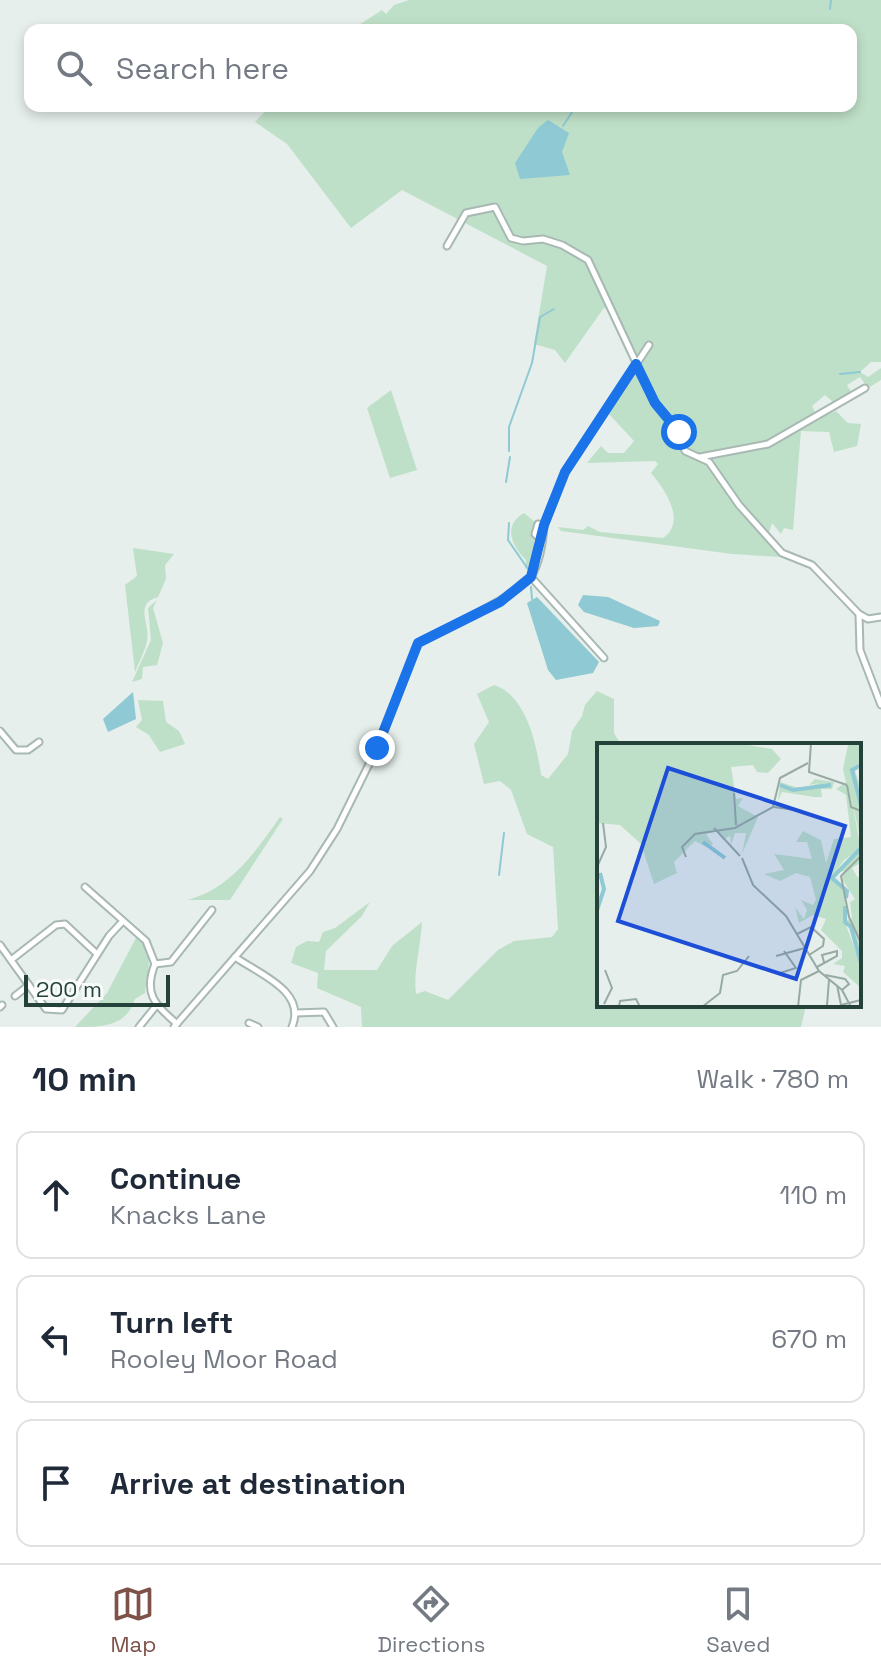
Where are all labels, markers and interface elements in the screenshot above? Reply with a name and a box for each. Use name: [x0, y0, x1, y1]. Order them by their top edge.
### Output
search box: [24, 24, 857, 112]
icon: search: [52, 46, 96, 90]
text: Search here: [116, 49, 289, 88]
route start: [661, 414, 697, 450]
route end: [359, 730, 395, 766]
inset map: [597, 743, 861, 1007]
scale bar: [24, 971, 170, 1007]
text: 200 m: [36, 975, 102, 1003]
text: 10 min: [32, 1058, 137, 1101]
text: Walk · 780 m: [696, 1062, 849, 1096]
text: Continue: [110, 1159, 241, 1198]
icon: ahead: [34, 1173, 78, 1217]
text: 110 m: [780, 1178, 847, 1212]
text: Knacks Lane: [110, 1198, 266, 1232]
text: Turn left: [110, 1303, 233, 1342]
icon: left: [34, 1317, 78, 1361]
text: 670 m: [771, 1322, 847, 1356]
text: Rooley Moor Road: [110, 1342, 338, 1376]
icon: arrive: [34, 1461, 78, 1505]
text: Arrive at destination: [110, 1464, 406, 1503]
tab: Map: [111, 1582, 156, 1658]
tab: Directions: [377, 1582, 485, 1658]
tab: Saved: [706, 1582, 770, 1658]

